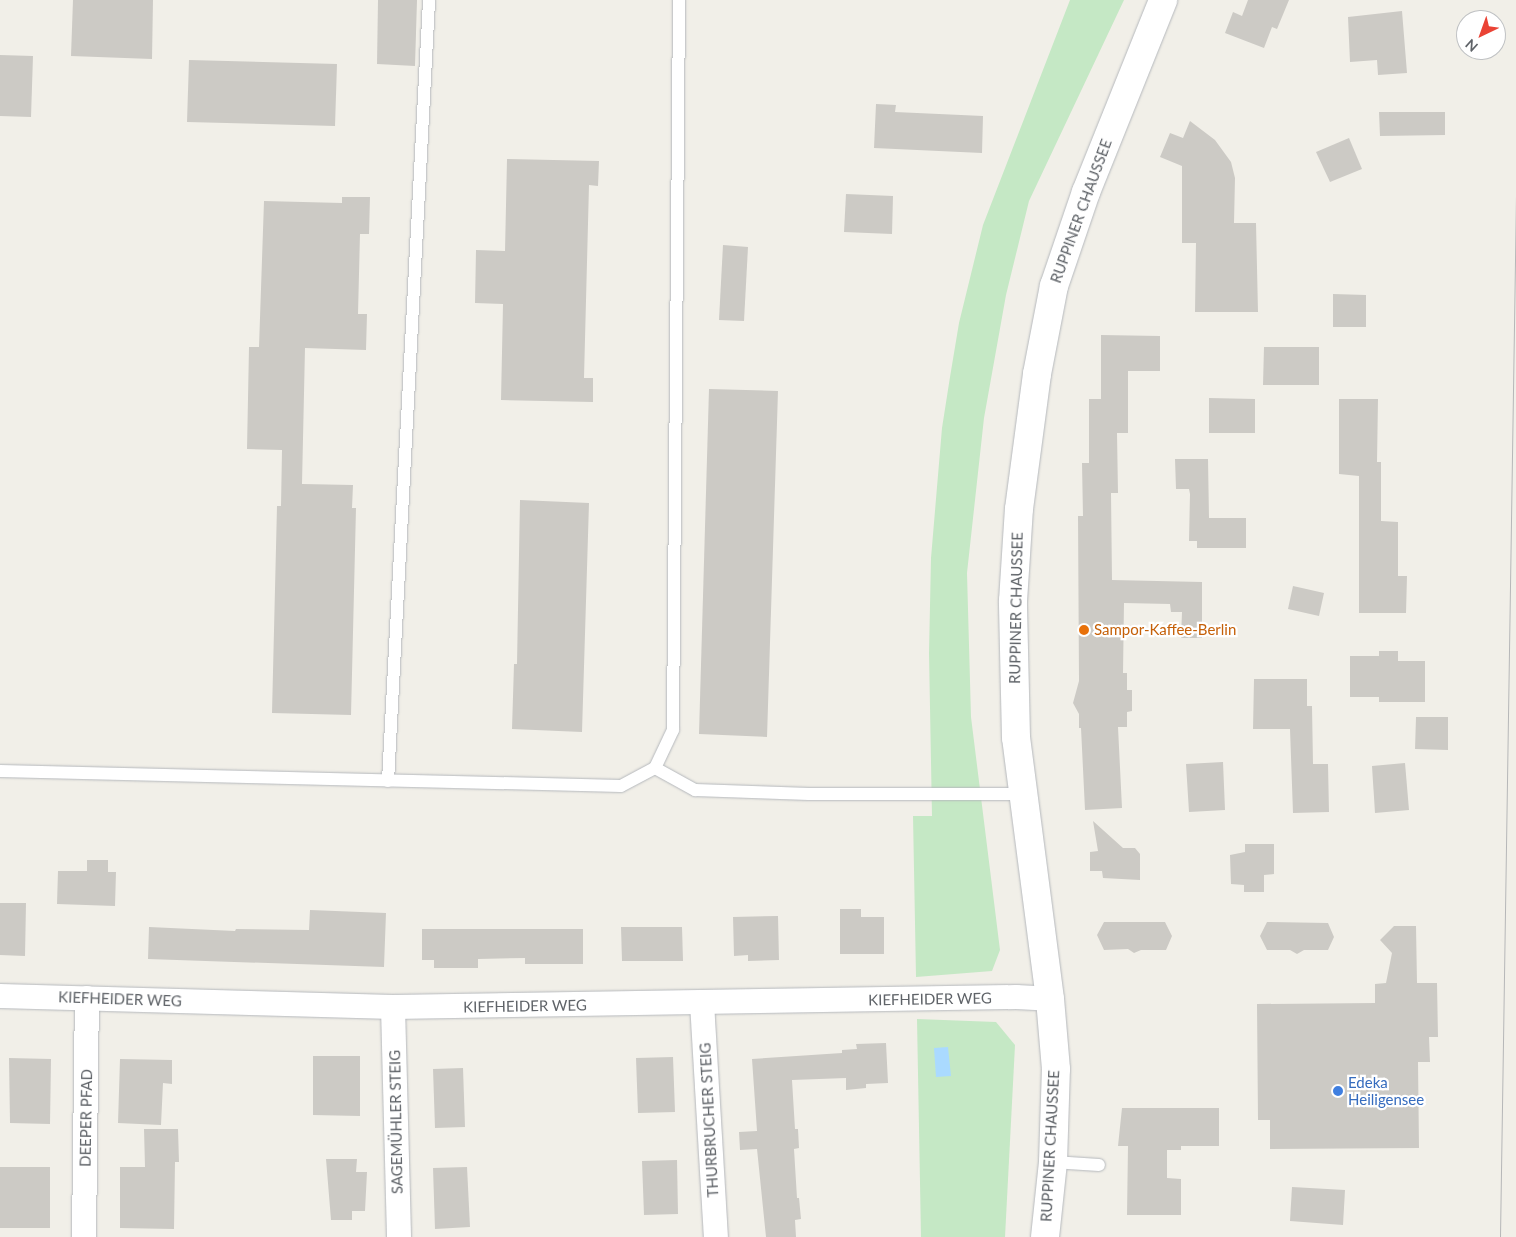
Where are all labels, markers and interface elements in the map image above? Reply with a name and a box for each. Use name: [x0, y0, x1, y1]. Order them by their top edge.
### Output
north arrow: [1456, 10, 1506, 60]
text: N: [1462, 36, 1481, 56]
street label: RUPPINER CHAUSSEE: [1047, 137, 1115, 285]
street label: RUPPINER CHAUSSEE: [1006, 532, 1026, 684]
place label: Sampor-Kaffee-Berlin: [1094, 621, 1236, 639]
marker: Sampor-Kaffee-Berlin: [1078, 624, 1090, 636]
street label: KIEFHEIDER WEG: [58, 988, 182, 1010]
street label: KIEFHEIDER WEG: [868, 989, 992, 1009]
street label: KIEFHEIDER WEG: [463, 996, 587, 1016]
street label: THURBRUCHER STEIG: [696, 1042, 722, 1198]
street label: SAGEMÜHLER STEIG: [386, 1050, 406, 1194]
street label: DEEPER PFAD: [76, 1069, 96, 1167]
street label: RUPPINER CHAUSSEE: [1037, 1070, 1063, 1222]
place label: Edeka Heiligensee: [1348, 1073, 1424, 1108]
marker: Edeka Heiligensee: [1332, 1085, 1344, 1097]

